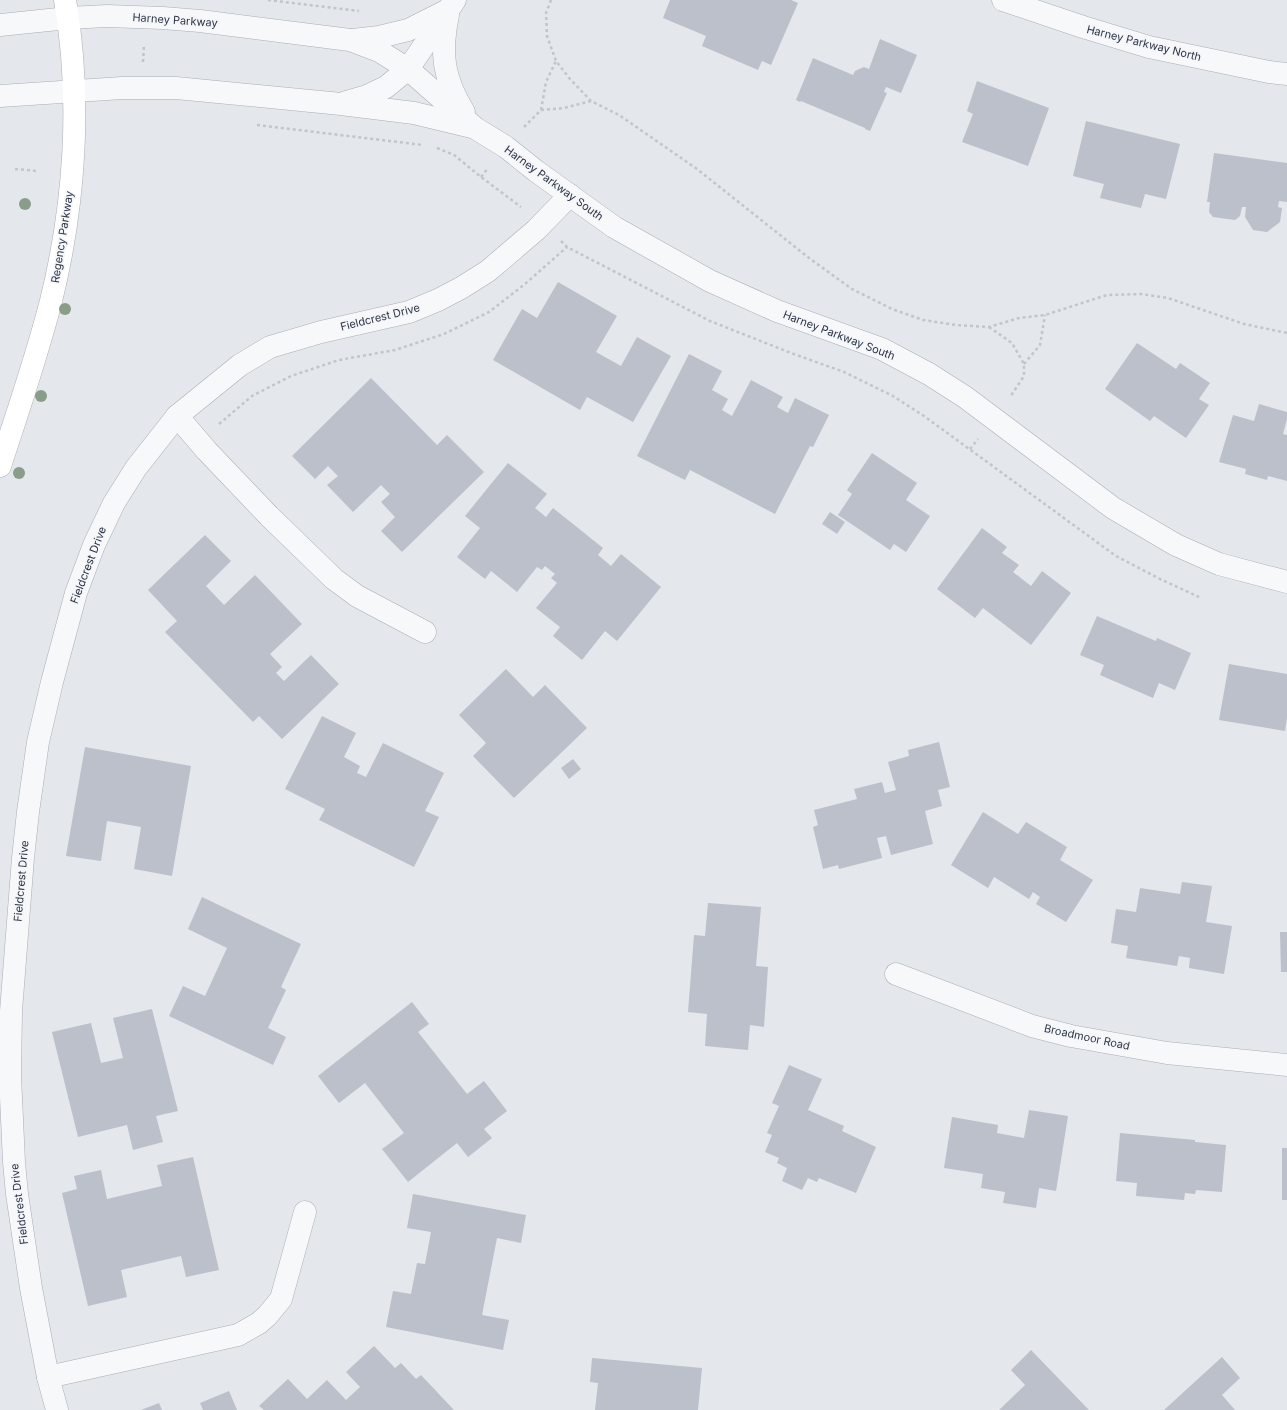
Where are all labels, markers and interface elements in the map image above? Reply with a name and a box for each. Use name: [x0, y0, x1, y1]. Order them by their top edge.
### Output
street label: Harney Parkway: [132, 10, 218, 30]
street label: Harney Parkway North: [1085, 22, 1203, 64]
street label: Harney Parkway South: [502, 142, 606, 224]
street label: Regency Parkway: [48, 190, 76, 284]
street label: Fieldcrest Drive: [339, 300, 421, 334]
street label: Harney Parkway South: [781, 307, 897, 363]
street label: Fieldcrest Drive: [67, 524, 109, 606]
street label: Fieldcrest Drive: [10, 840, 32, 922]
street label: Broadmoor Road: [1043, 1021, 1131, 1053]
street label: Fieldcrest Drive: [7, 1163, 31, 1245]

